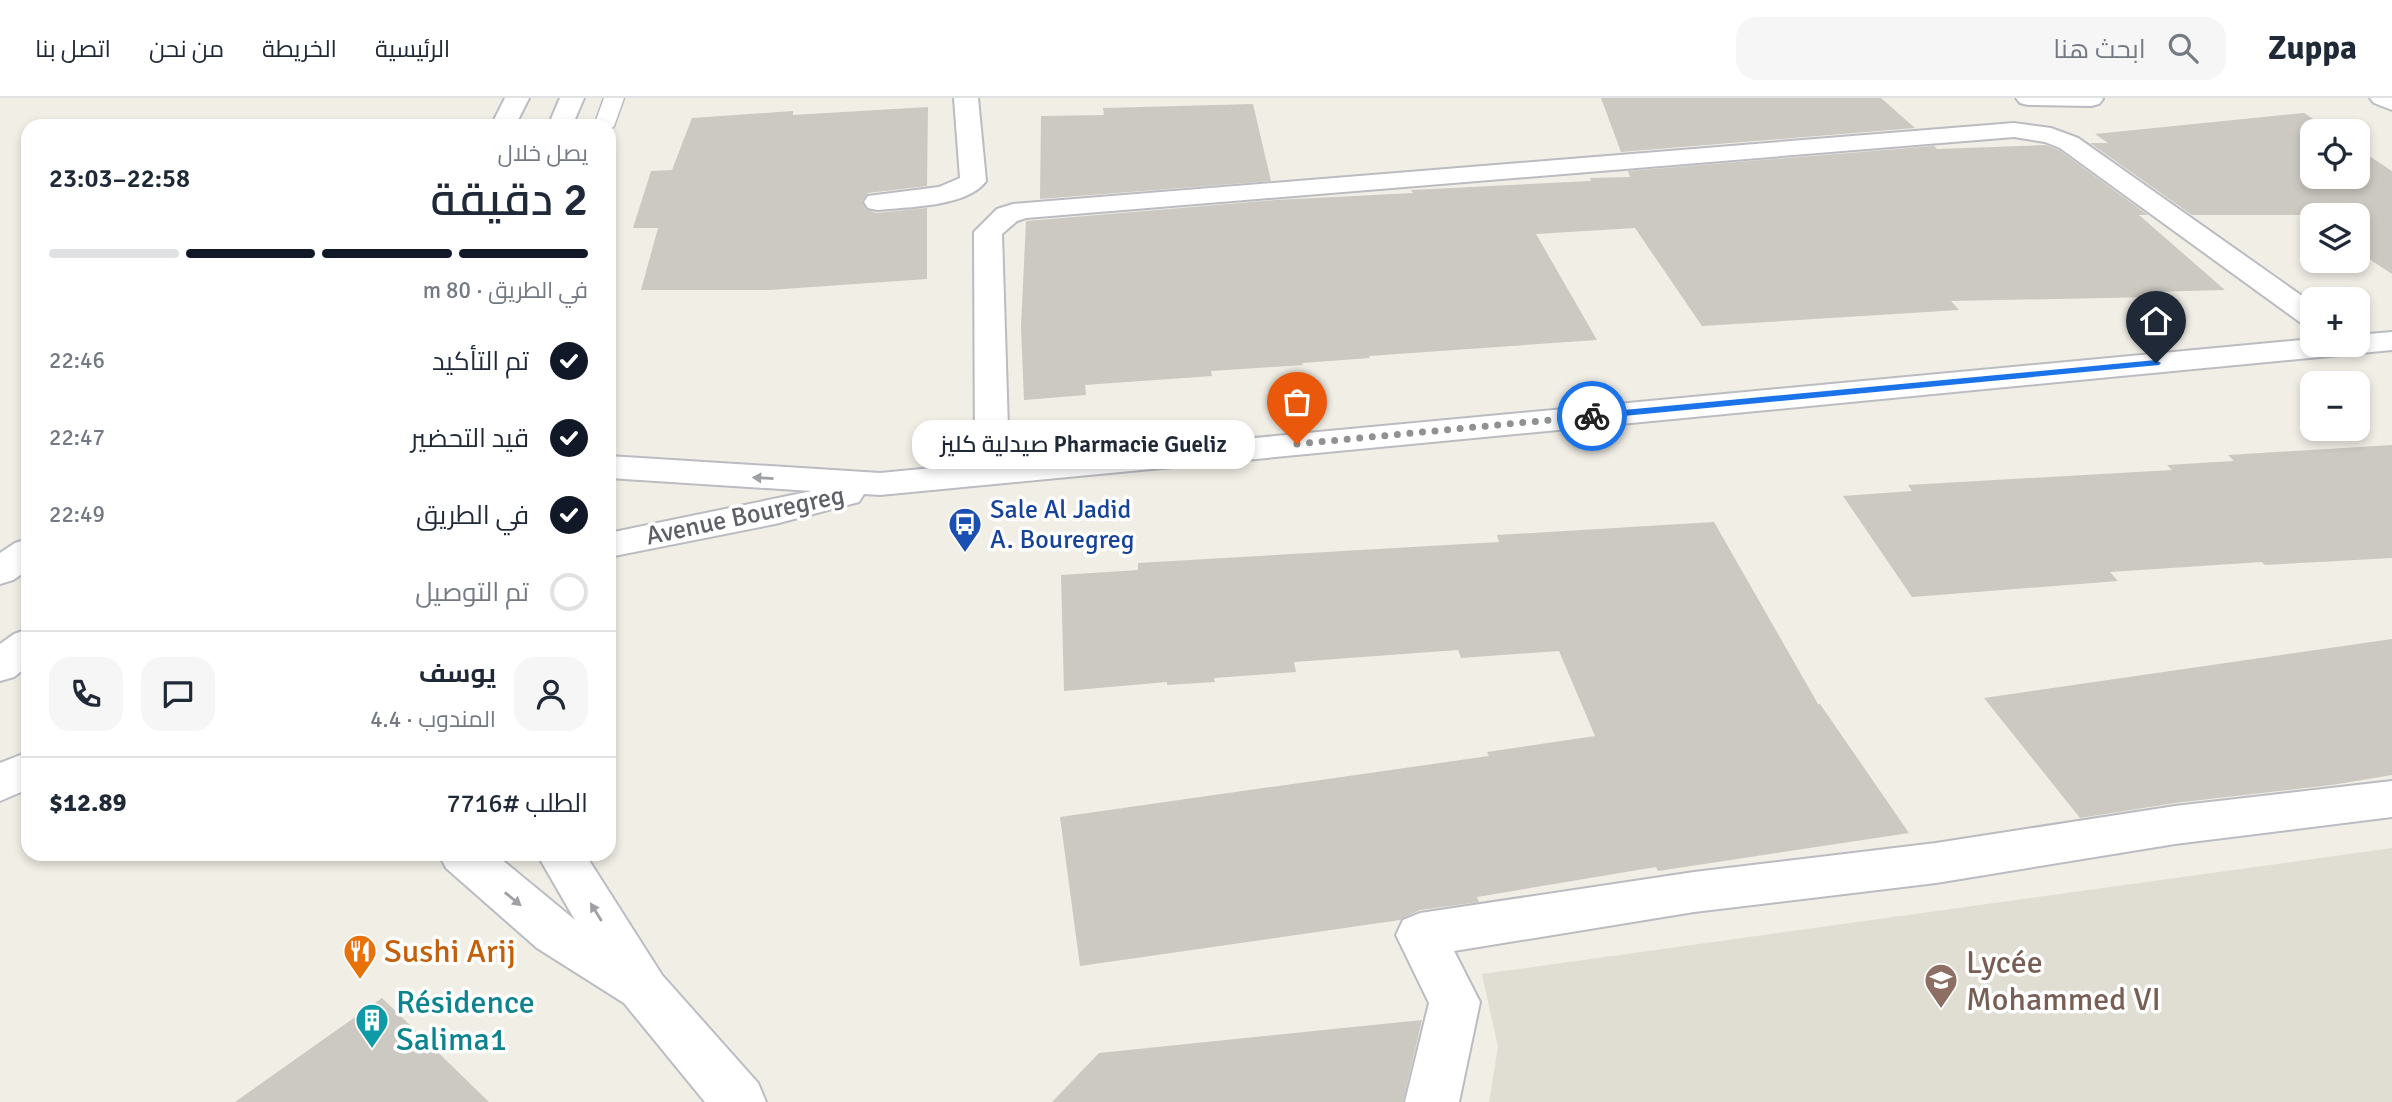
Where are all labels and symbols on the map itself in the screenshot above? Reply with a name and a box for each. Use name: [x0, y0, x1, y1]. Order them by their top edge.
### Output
pin: [2126, 291, 2186, 363]
pin: [1267, 372, 1327, 444]
courier: [1557, 381, 1627, 451]
callout: Pharmacie Gueliz صيدلية كليز: [912, 420, 1255, 468]
one-way arrow: [752, 472, 774, 483]
street label: Avenue Bouregreg: [643, 479, 847, 553]
place label: Sale Al Jadid A. Bouregreg: [990, 494, 1135, 556]
bus stop icon: Sale Al Jadid A. Bouregreg: [946, 505, 984, 554]
one-way arrow: [504, 891, 521, 906]
one-way arrow: [589, 902, 602, 921]
restaurant icon: Sushi Arij: [341, 932, 379, 981]
place label: Sushi Arij: [384, 932, 516, 971]
place label: Lycée Mohammed VI: [1966, 943, 2161, 1019]
school or university icon: Lycée Mohammed VI: [1922, 961, 1960, 1010]
place label: Résidence Salima1: [396, 983, 535, 1059]
building icon: Résidence Salima1: [353, 1001, 391, 1050]

